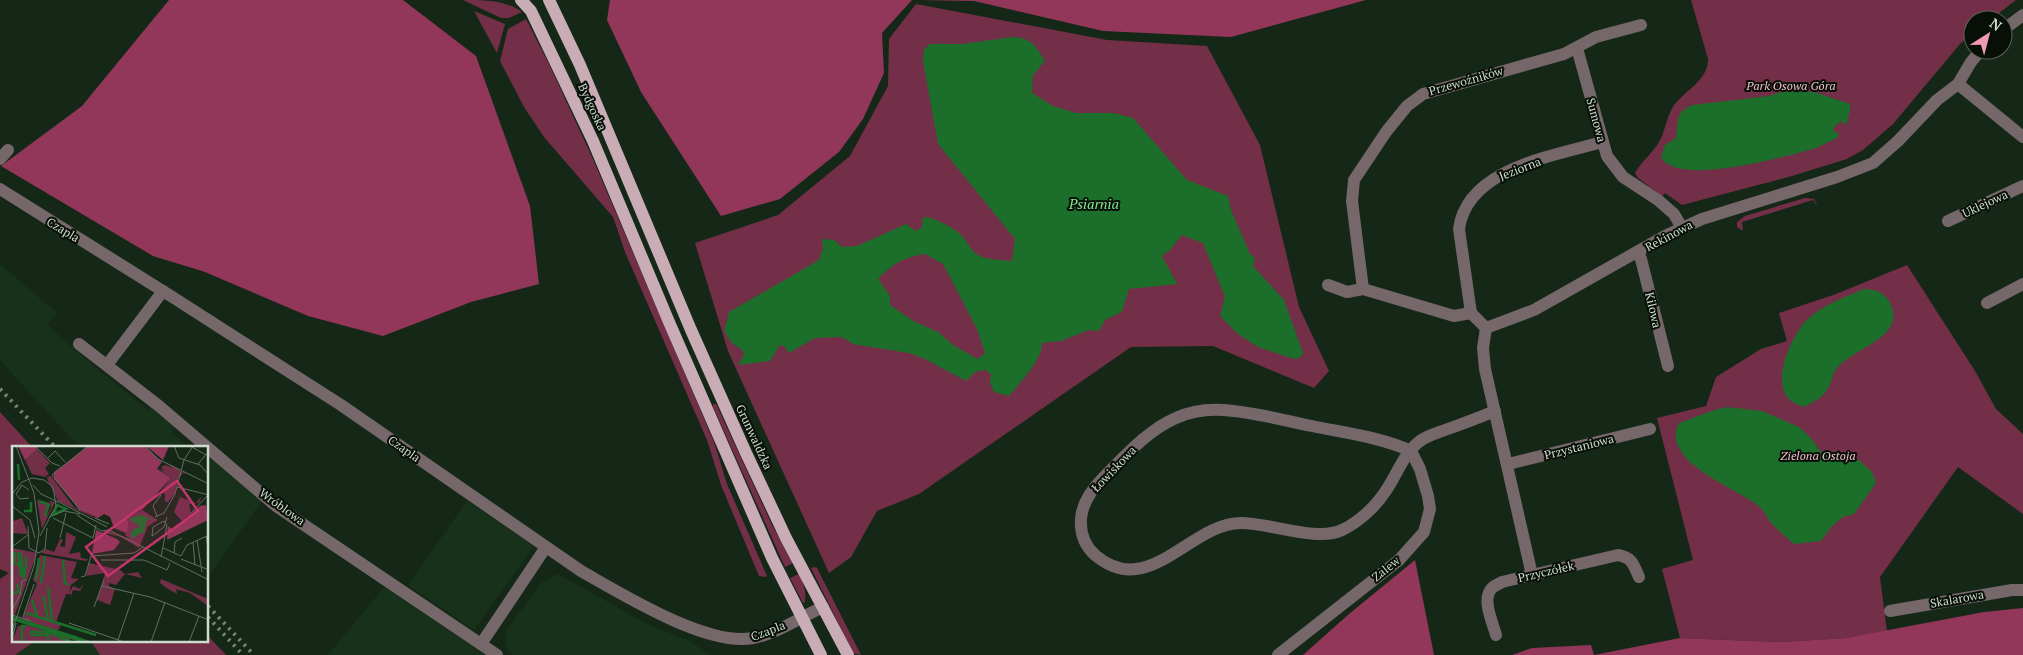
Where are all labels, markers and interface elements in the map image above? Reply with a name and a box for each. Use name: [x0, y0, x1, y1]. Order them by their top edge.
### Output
north arrow: [1963, 10, 2013, 60]
text: N: [1986, 13, 2006, 35]
street label: Przewoźników: [1427, 63, 1505, 98]
park label: Park Osowa Góra: [1745, 78, 1836, 93]
street label: Bydgoska: [575, 81, 610, 133]
street label: Sumowa: [1583, 96, 1610, 144]
street label: Jeziorna: [1497, 154, 1543, 183]
street label: Uklejowa: [1960, 186, 2010, 221]
water label: Psiarnia: [1068, 194, 1119, 213]
street label: Czapla: [44, 214, 82, 245]
street label: Rekinowa: [1642, 217, 1695, 254]
street label: Kilowa: [1642, 291, 1665, 329]
street label: Grunwaldzka: [733, 402, 776, 472]
street label: Przystaniowa: [1542, 431, 1615, 462]
street label: Czapla: [385, 432, 423, 465]
street label: Łowiskowa: [1088, 443, 1139, 495]
inset map: [12, 446, 209, 642]
park label: Zielona Ostoja: [1780, 448, 1856, 463]
street label: Wróblowa: [256, 485, 308, 528]
street label: Zalew: [1369, 553, 1403, 584]
street label: Przyczółek: [1516, 558, 1576, 585]
street label: Skalarowa: [1929, 586, 1985, 611]
street label: Czapla: [748, 617, 787, 644]

